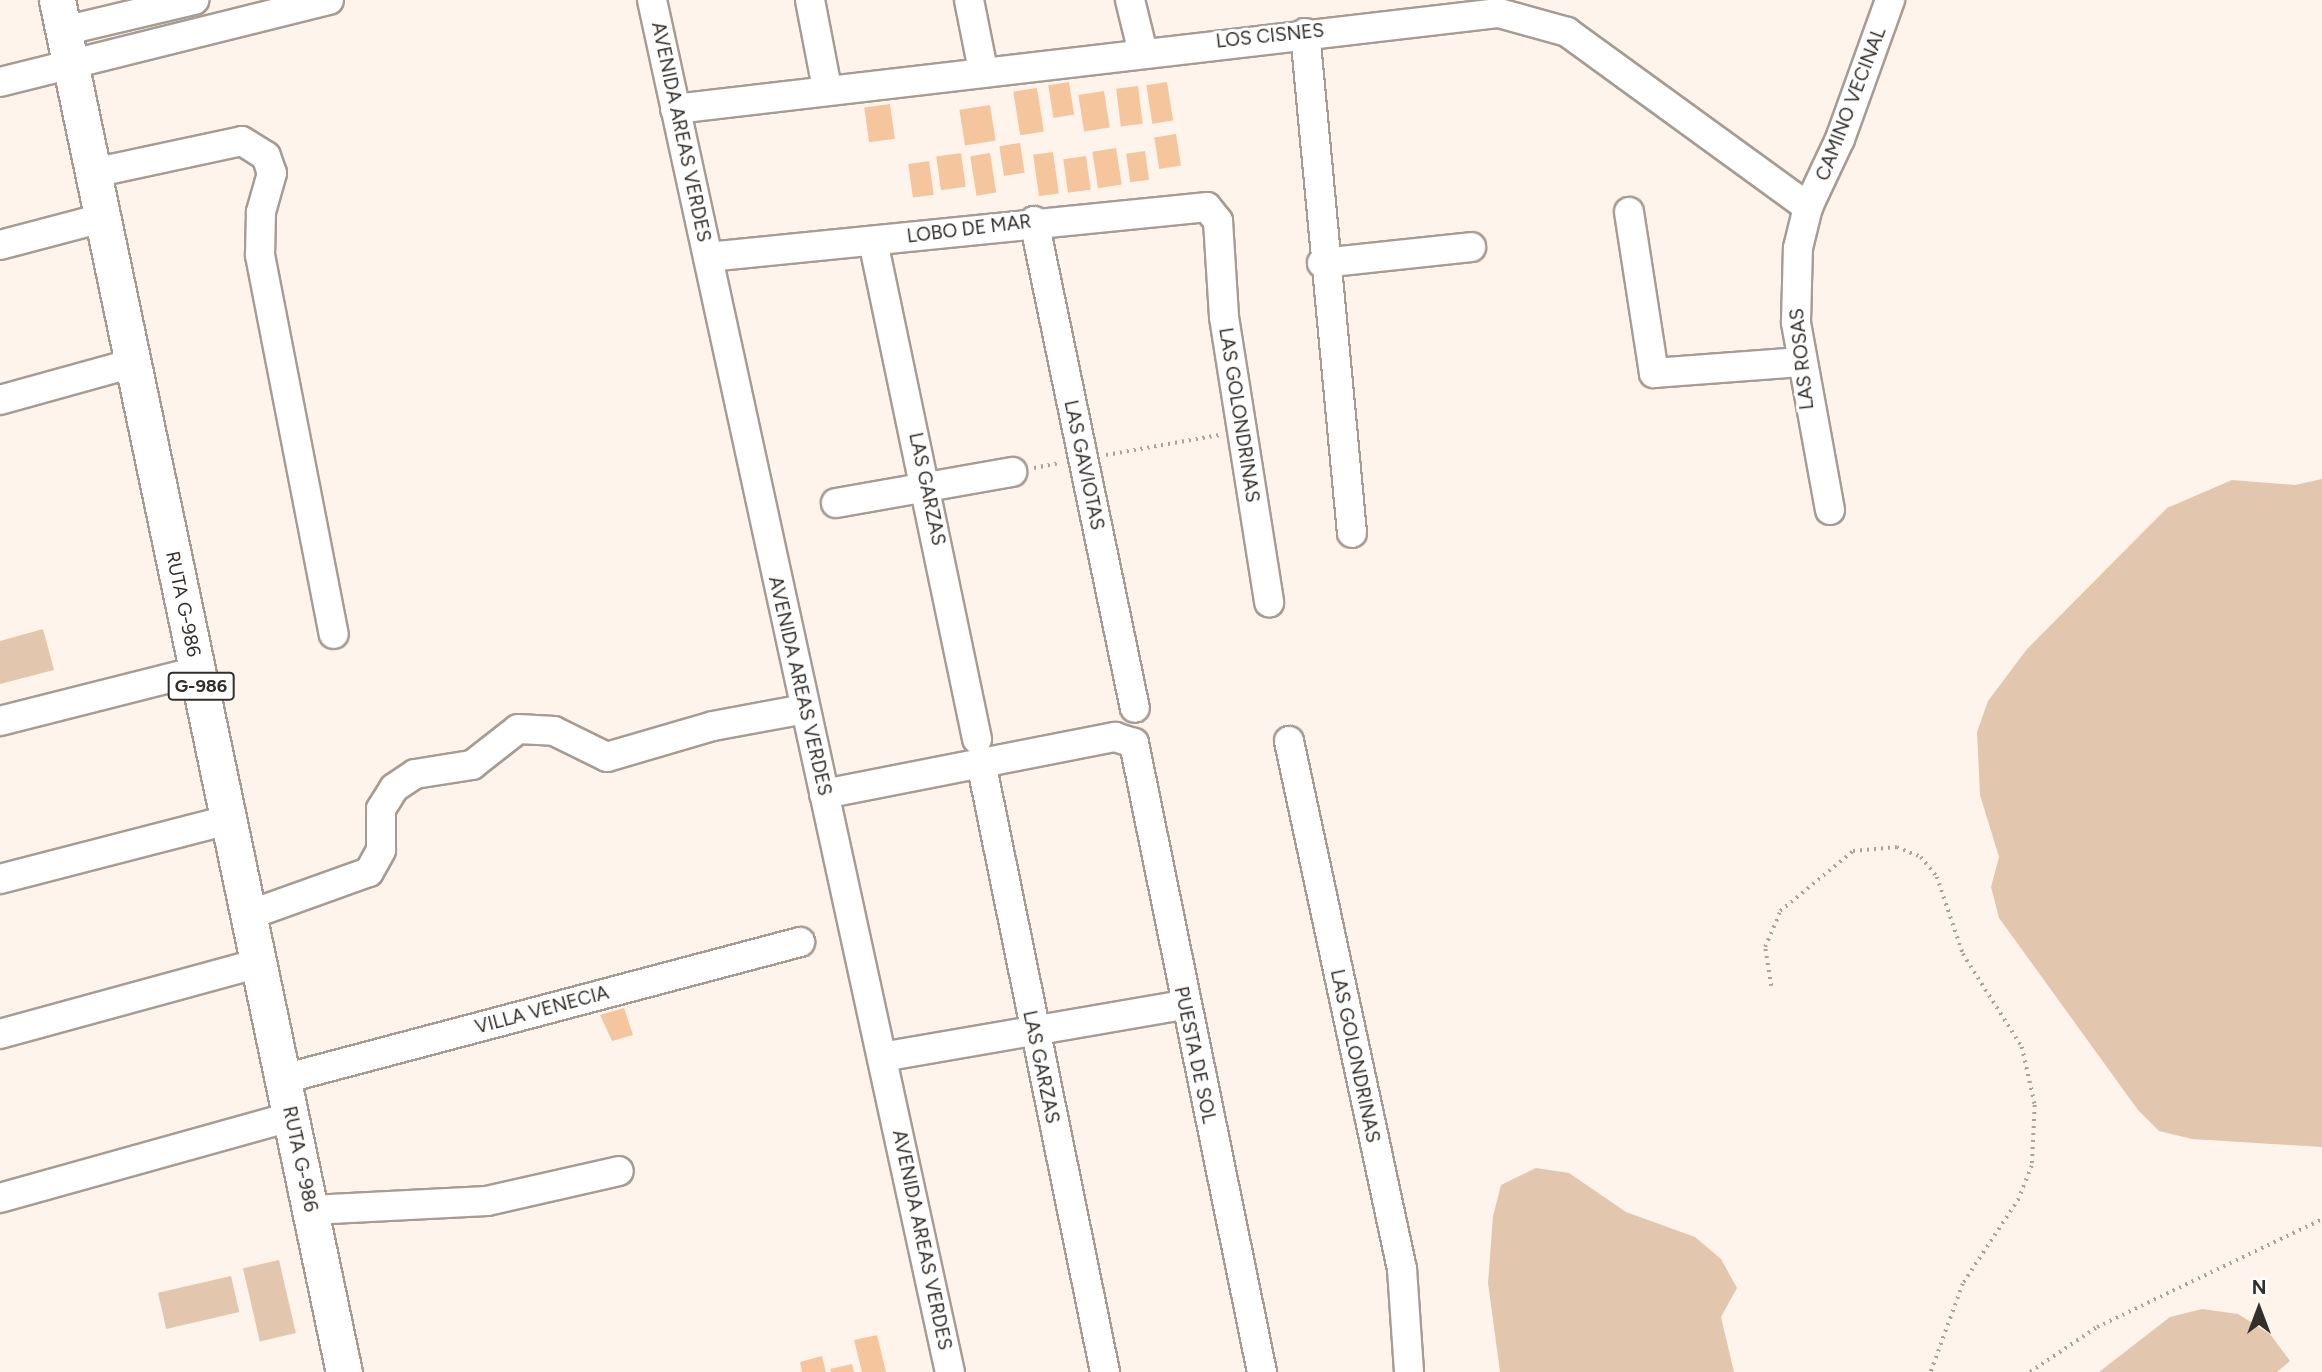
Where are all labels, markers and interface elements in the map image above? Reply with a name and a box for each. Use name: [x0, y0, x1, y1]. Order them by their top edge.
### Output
street label: LOS CISNES: [1215, 19, 1325, 53]
street label: AVENIDA AREAS VERDES: [647, 20, 715, 244]
street label: CAMINO VECINAL: [1811, 24, 1891, 184]
street label: LOBO DE MAR: [905, 210, 1033, 248]
street label: LAS ROSAS: [1785, 307, 1819, 411]
street label: LAS GOLONDRINAS: [1214, 326, 1264, 504]
street label: LAS GAVIOTAS: [1059, 398, 1109, 532]
street label: LAS GARZAS: [904, 430, 950, 548]
street label: RUTA G-986: [161, 549, 205, 659]
street label: AVENIDA AREAS VERDES: [764, 574, 836, 798]
road number: G-986: [166, 672, 236, 700]
street label: LAS GOLONDRINAS: [1325, 967, 1385, 1145]
street label: VILLA VENECIA: [473, 981, 611, 1039]
street label: PUESTA DE SOL: [1169, 984, 1221, 1126]
street label: LAS GARZAS: [1018, 1008, 1064, 1126]
street label: RUTA G-986: [278, 1104, 322, 1214]
street label: AVENIDA AREAS VERDES: [888, 1128, 956, 1352]
north arrow: [2224, 1274, 2294, 1344]
text: N: [2252, 1276, 2266, 1299]

